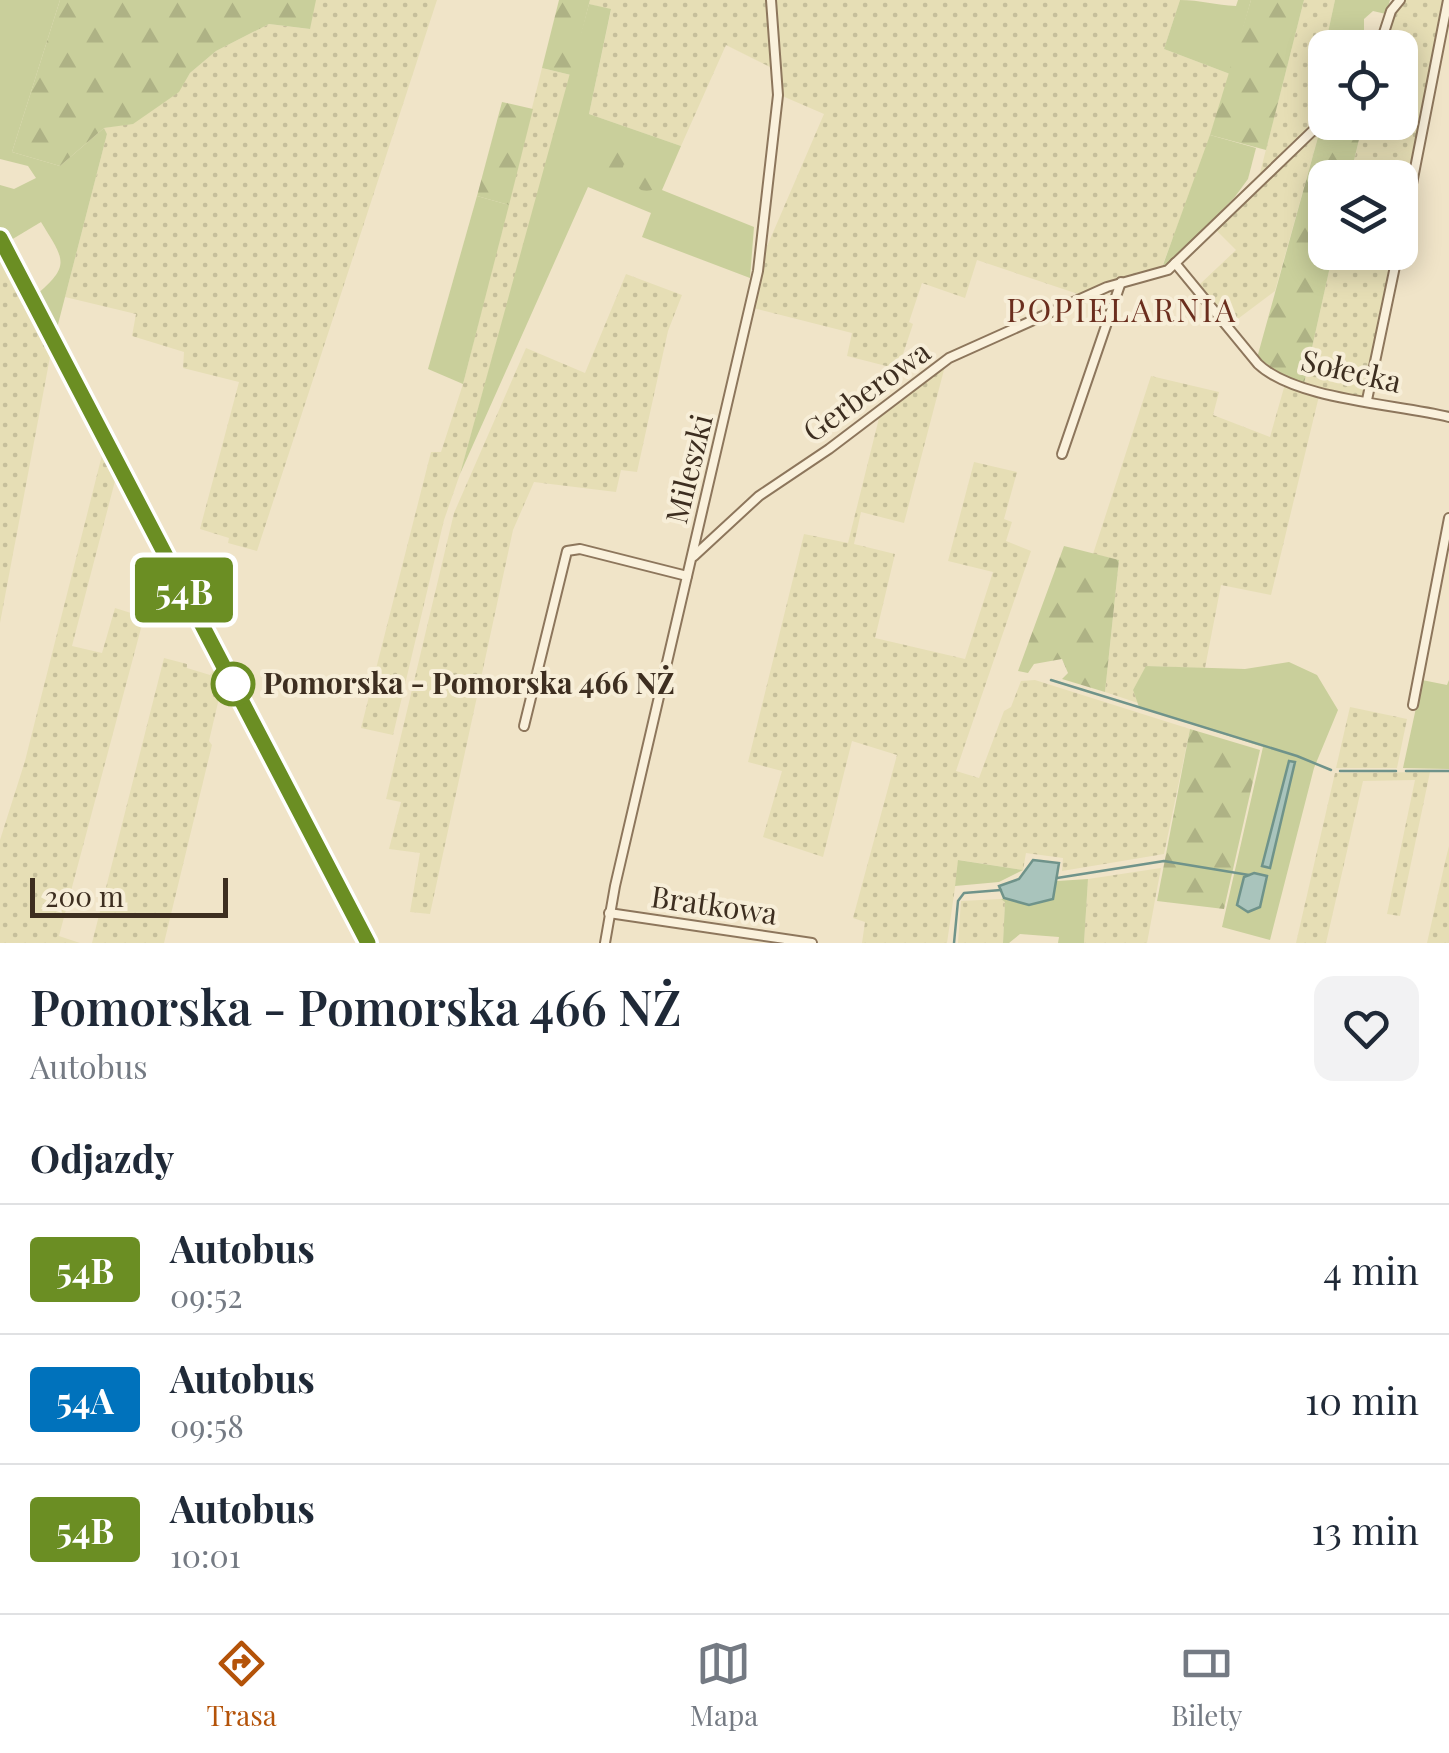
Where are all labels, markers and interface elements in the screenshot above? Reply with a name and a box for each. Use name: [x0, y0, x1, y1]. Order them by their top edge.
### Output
map controls: [1308, 30, 1418, 270]
button: locate: [1308, 30, 1418, 140]
button: layers: [1308, 160, 1418, 270]
district label: POPIELARNIA: [1006, 287, 1238, 330]
street label: Gerberowa: [794, 331, 937, 450]
street label: Sołecka: [1297, 339, 1405, 401]
street label: Mileszki: [655, 409, 721, 527]
line badge: 54B: [126, 558, 242, 622]
text: 54B: [155, 567, 213, 614]
place label: Pomorska - Pomorska 466 NŻ: [263, 662, 675, 702]
marker: Pomorska - Pomorska 466 NŻ: [212, 663, 254, 705]
scale bar: [30, 873, 228, 918]
street label: Bratkowa: [649, 875, 780, 933]
text: 200 m: [45, 877, 124, 914]
text: Pomorska - Pomorska 466 NŻ: [30, 974, 681, 1038]
button: heart: [1314, 976, 1419, 1081]
text: Autobus: [30, 1044, 148, 1087]
text: Odjazdy: [30, 1132, 174, 1183]
text: Autobus: [170, 1222, 315, 1273]
text: 4 min: [1323, 1244, 1419, 1295]
text: 54B: [56, 1246, 114, 1293]
text: 09:52: [170, 1273, 243, 1316]
text: Autobus: [170, 1352, 315, 1403]
text: 10 min: [1305, 1374, 1419, 1425]
text: 54A: [56, 1376, 114, 1423]
text: 09:58: [170, 1403, 244, 1446]
text: Autobus: [170, 1482, 315, 1533]
text: 13 min: [1311, 1504, 1419, 1555]
text: 54B: [56, 1506, 114, 1553]
text: 10:01: [170, 1533, 241, 1576]
tab: Trasa: [206, 1636, 277, 1733]
tab: Mapa: [690, 1636, 758, 1733]
tab: Bilety: [1171, 1636, 1242, 1733]

